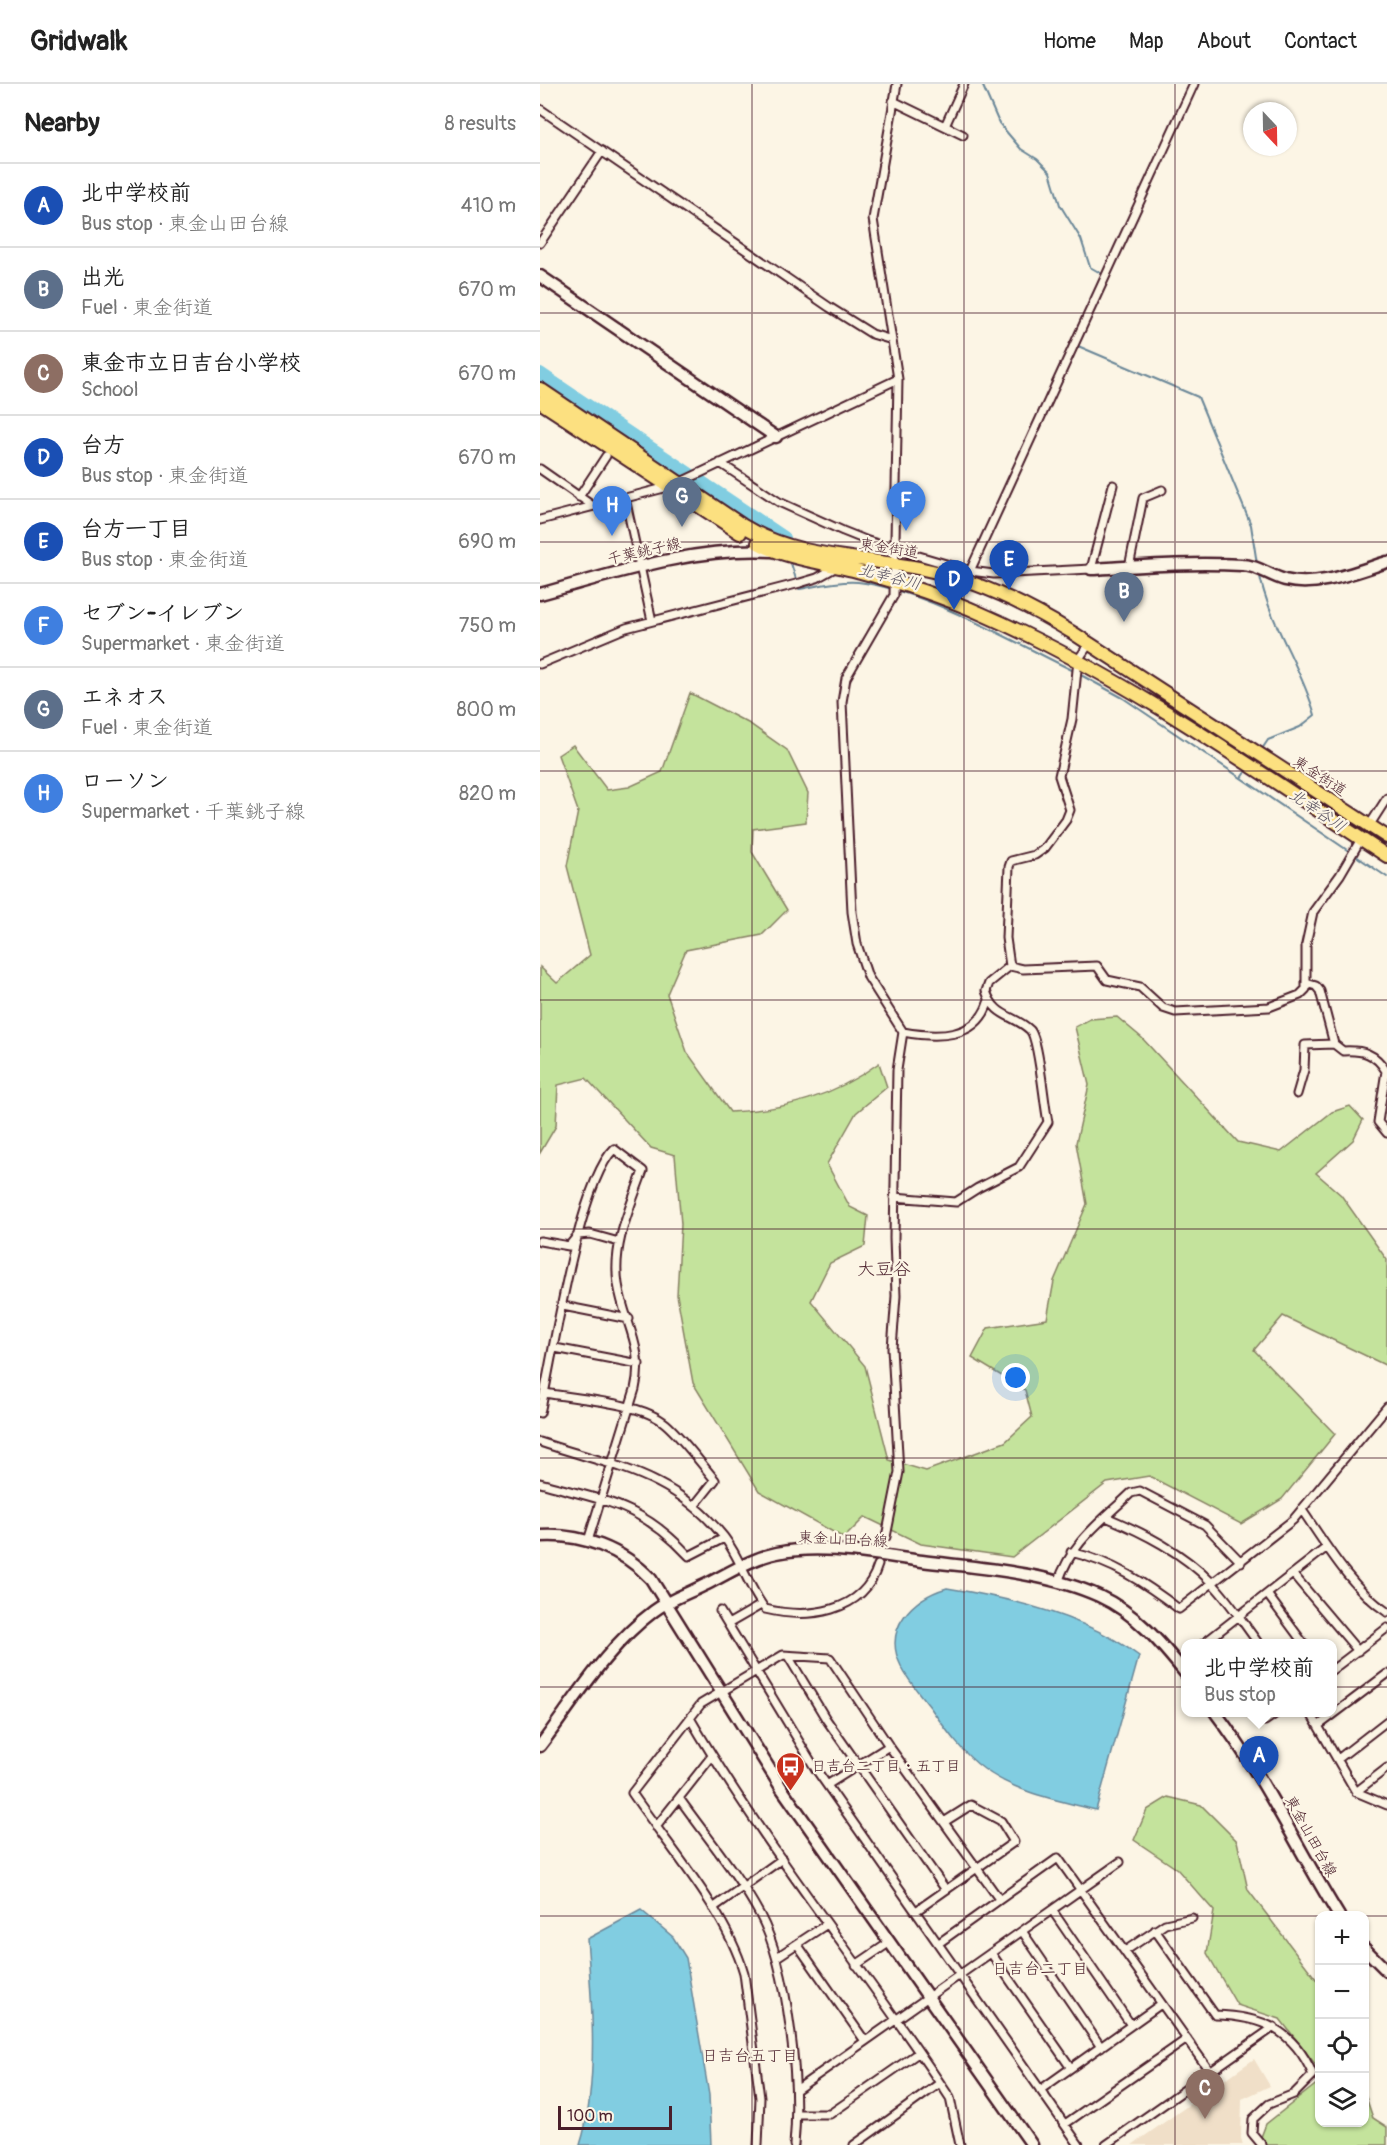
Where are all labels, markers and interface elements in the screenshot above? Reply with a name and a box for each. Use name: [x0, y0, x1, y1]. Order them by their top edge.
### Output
text: Gridwalk: [30, 24, 128, 59]
text: Home: [1043, 28, 1096, 55]
text: Map: [1129, 28, 1164, 55]
text: About: [1197, 28, 1251, 55]
text: Contact: [1284, 28, 1357, 55]
north arrow: [1243, 102, 1297, 156]
text: Nearby: [24, 107, 100, 139]
text: 8 results: [445, 111, 516, 136]
text: 北中学校前: [81, 179, 191, 207]
text: A: [37, 193, 50, 218]
text: 410 m: [461, 193, 516, 218]
text: Bus stop · 東金山田台線: [81, 211, 288, 236]
text: 出光: [81, 263, 125, 291]
text: B: [38, 277, 49, 302]
text: 670 m: [458, 277, 516, 302]
text: Fuel · 東金街道: [81, 295, 213, 320]
text: 東金市立日吉台小学校: [81, 349, 301, 377]
text: C: [37, 361, 50, 386]
text: 670 m: [458, 361, 516, 386]
text: School: [81, 377, 138, 402]
text: 台方: [81, 431, 125, 459]
text: D: [37, 445, 50, 470]
text: 670 m: [458, 445, 516, 470]
text: Bus stop · 東金街道: [81, 463, 248, 488]
pin: G: [662, 478, 702, 527]
pin: F: [886, 482, 926, 531]
pin: H: [592, 486, 632, 536]
text: 台方一丁目: [81, 515, 191, 543]
text: E: [38, 529, 49, 554]
text: 690 m: [458, 529, 516, 554]
street label: 千葉銚子線: [605, 534, 683, 569]
street label: 東金街道: [858, 534, 920, 563]
pin: E: [990, 540, 1028, 590]
text: Bus stop · 東金街道: [81, 547, 248, 572]
water label: 北幸谷川: [856, 560, 923, 594]
pin: D: [934, 560, 974, 610]
pin: B: [1104, 572, 1144, 622]
text: セブン-イレブン: [81, 599, 244, 627]
text: F: [37, 613, 50, 638]
text: 750 m: [459, 613, 516, 638]
text: Supermarket · 東金街道: [81, 631, 285, 656]
text: エネオス: [81, 683, 168, 711]
text: G: [37, 697, 50, 722]
text: 800 m: [457, 697, 516, 722]
text: Fuel · 東金街道: [81, 715, 213, 740]
street label: 東金街道: [1289, 752, 1350, 801]
text: ローソン: [81, 767, 169, 795]
text: H: [37, 781, 50, 806]
text: 820 m: [459, 781, 516, 806]
water label: 北幸谷川: [1285, 785, 1350, 837]
text: Supermarket · 千葉銚子線: [81, 799, 305, 824]
district label: 大豆谷: [857, 1258, 911, 1281]
your location: [1001, 1363, 1030, 1392]
street label: 東金山田台線: [798, 1528, 888, 1551]
popup: [1181, 1639, 1337, 1717]
text: 北中学校前: [1204, 1654, 1314, 1682]
text: Bus stop: [1204, 1682, 1276, 1707]
pin: A: [1240, 1736, 1278, 1786]
bus stop icon: 日吉台二丁目・五丁目: [774, 1750, 806, 1792]
place label: 日吉台二丁目・五丁目: [811, 1757, 961, 1776]
street label: 東金山田台線: [1280, 1792, 1341, 1880]
map controls: [1315, 1911, 1369, 2127]
button: +: [1315, 1911, 1369, 1965]
district label: 日吉台二丁目: [992, 1959, 1088, 1979]
button: −: [1315, 1965, 1369, 2019]
button: locate: [1315, 2019, 1369, 2073]
district label: 日吉台五丁目: [702, 2046, 798, 2066]
pin: C: [1186, 2070, 1224, 2119]
button: layers: [1315, 2073, 1369, 2127]
scale bar: [558, 2103, 672, 2130]
text: 100 m: [567, 2106, 613, 2126]

